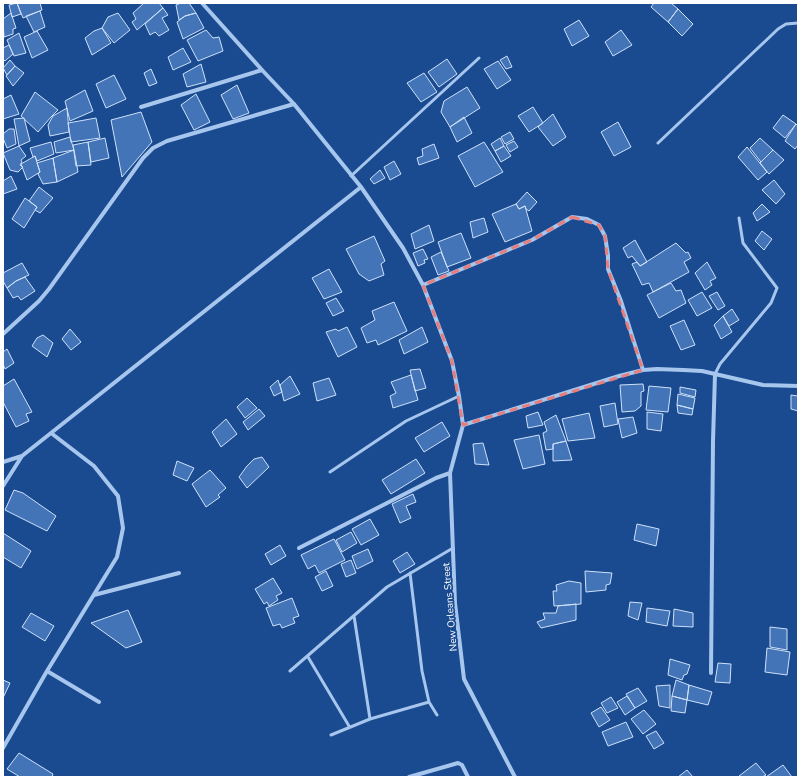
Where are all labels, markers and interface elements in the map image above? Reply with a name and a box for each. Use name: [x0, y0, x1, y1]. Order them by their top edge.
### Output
street label: New Orleans Street: [439, 562, 461, 652]

